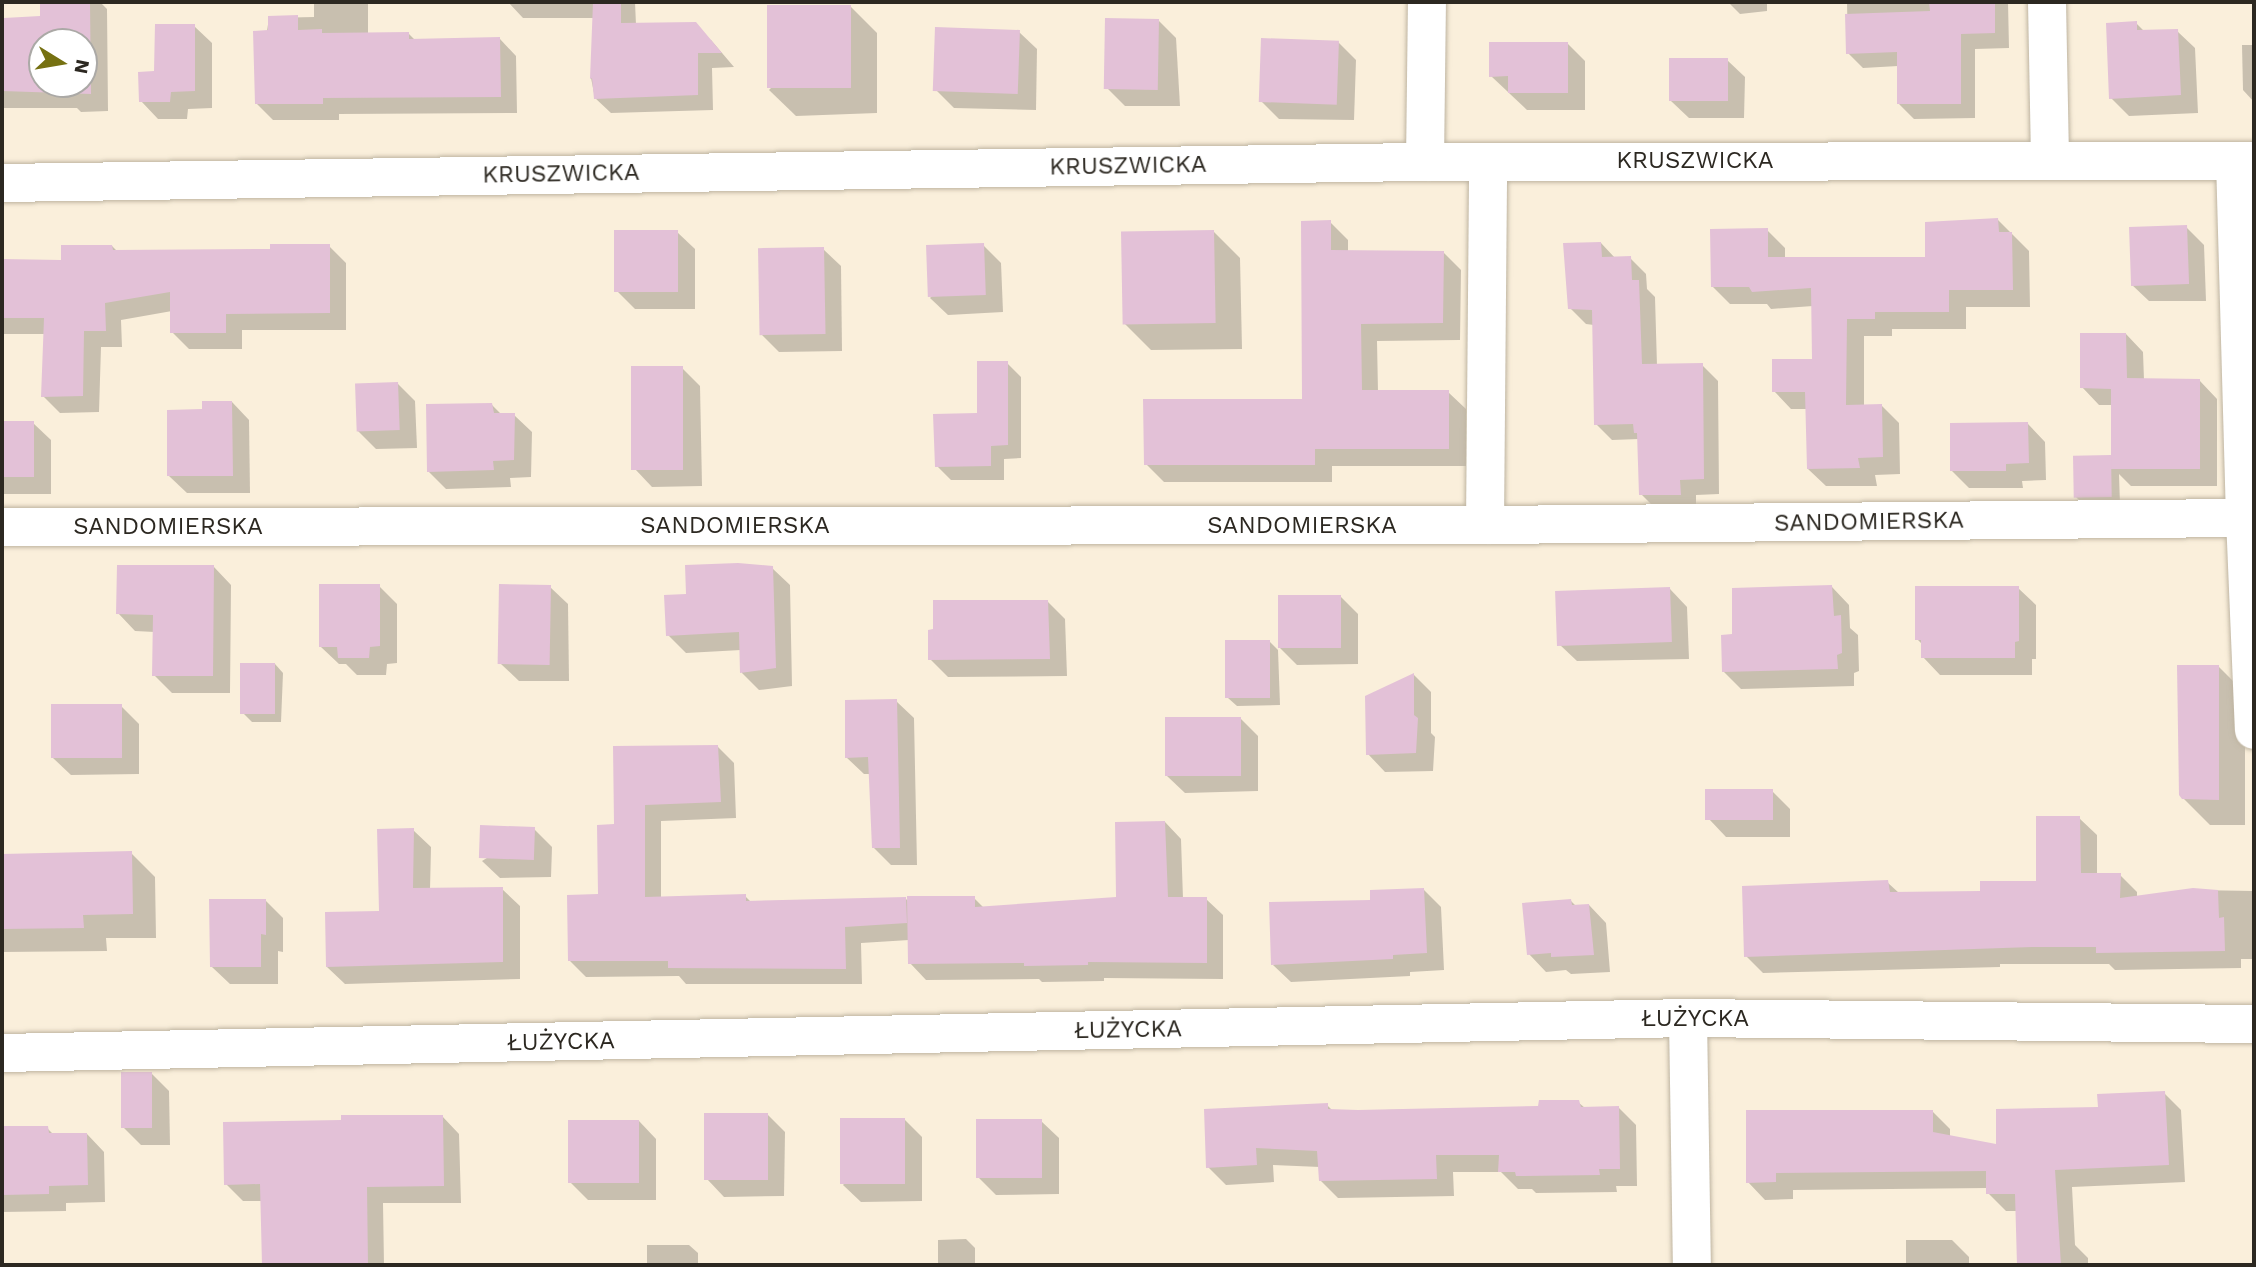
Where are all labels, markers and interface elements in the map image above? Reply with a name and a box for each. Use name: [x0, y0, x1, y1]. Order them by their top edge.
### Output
north arrow: [28, 28, 98, 98]
text: N: [70, 58, 95, 76]
street label: KRUSZWICKA: [1616, 147, 1774, 175]
street label: KRUSZWICKA: [1049, 150, 1207, 182]
street label: KRUSZWICKA: [482, 158, 640, 190]
street label: SANDOMIERSKA: [1774, 506, 1964, 538]
street label: SANDOMIERSKA: [640, 512, 830, 540]
street label: SANDOMIERSKA: [1207, 512, 1397, 540]
street label: SANDOMIERSKA: [73, 513, 263, 541]
street label: ŁUŻYCKA: [1641, 1005, 1749, 1033]
street label: ŁUŻYCKA: [1074, 1015, 1182, 1045]
street label: ŁUŻYCKA: [507, 1027, 615, 1057]

